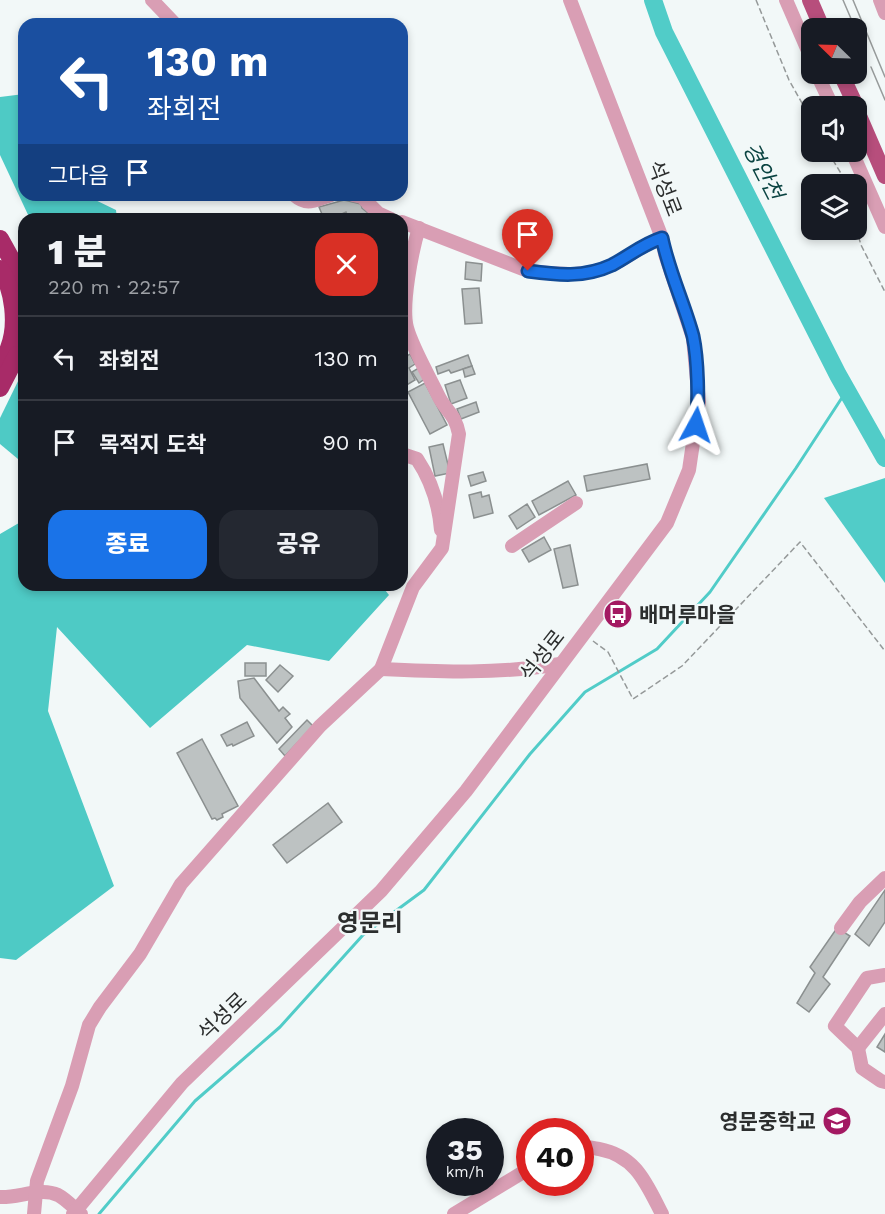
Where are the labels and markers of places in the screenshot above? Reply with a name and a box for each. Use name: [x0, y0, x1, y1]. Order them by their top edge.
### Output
pin: [502, 209, 553, 271]
bus stop icon: 배머루마을: [602, 598, 634, 630]
place label: 배머루마을: [639, 602, 736, 627]
school or university icon: 영문중학교: [821, 1105, 853, 1137]
place label: 영문중학교: [719, 1109, 816, 1134]

